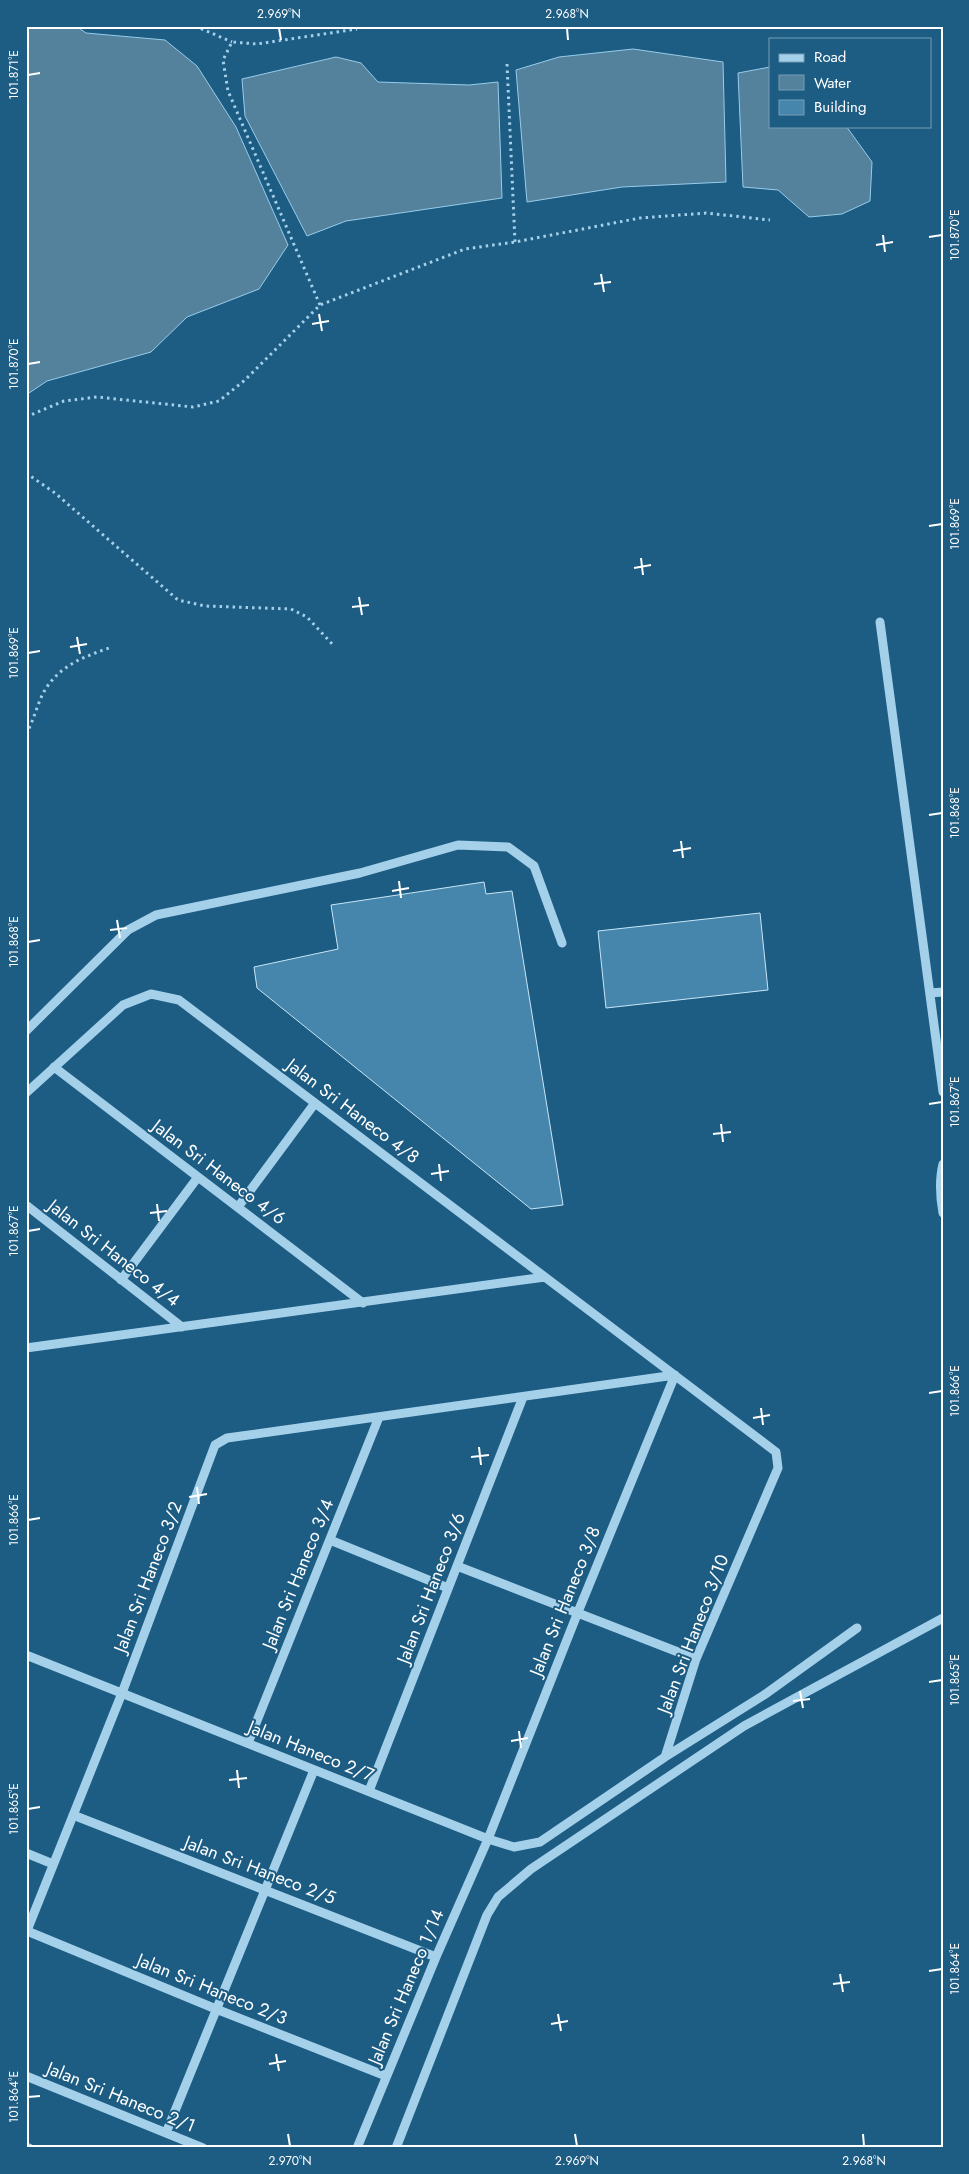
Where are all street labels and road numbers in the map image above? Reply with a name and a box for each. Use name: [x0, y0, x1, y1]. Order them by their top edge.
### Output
street label: Jalan Sri Haneco 4/8: [280, 1051, 425, 1170]
street label: Jalan Sri Haneco 4/6: [145, 1112, 291, 1231]
street label: Jalan Sri Haneco 4/4: [41, 1192, 185, 1313]
street label: Jalan Sri Haneco 3/4: [255, 1495, 340, 1655]
street label: Jalan Sri Haneco 3/2: [106, 1498, 189, 1658]
street label: Jalan Sri Haneco 3/6: [389, 1509, 472, 1669]
street label: Jalan Sri Haneco 3/8: [522, 1522, 607, 1682]
street label: Jalan Sri Haneco 3/10: [650, 1550, 735, 1719]
street label: Jalan Haneco 2/7: [242, 1713, 378, 1788]
street label: Jalan Sri Haneco 2/5: [179, 1828, 340, 1911]
street label: Jalan Sri Haneco 1/14: [361, 1905, 451, 2071]
street label: Jalan Sri Haneco 2/3: [131, 1946, 291, 2031]
street label: Jalan Sri Haneco 2/1: [41, 2055, 199, 2139]

